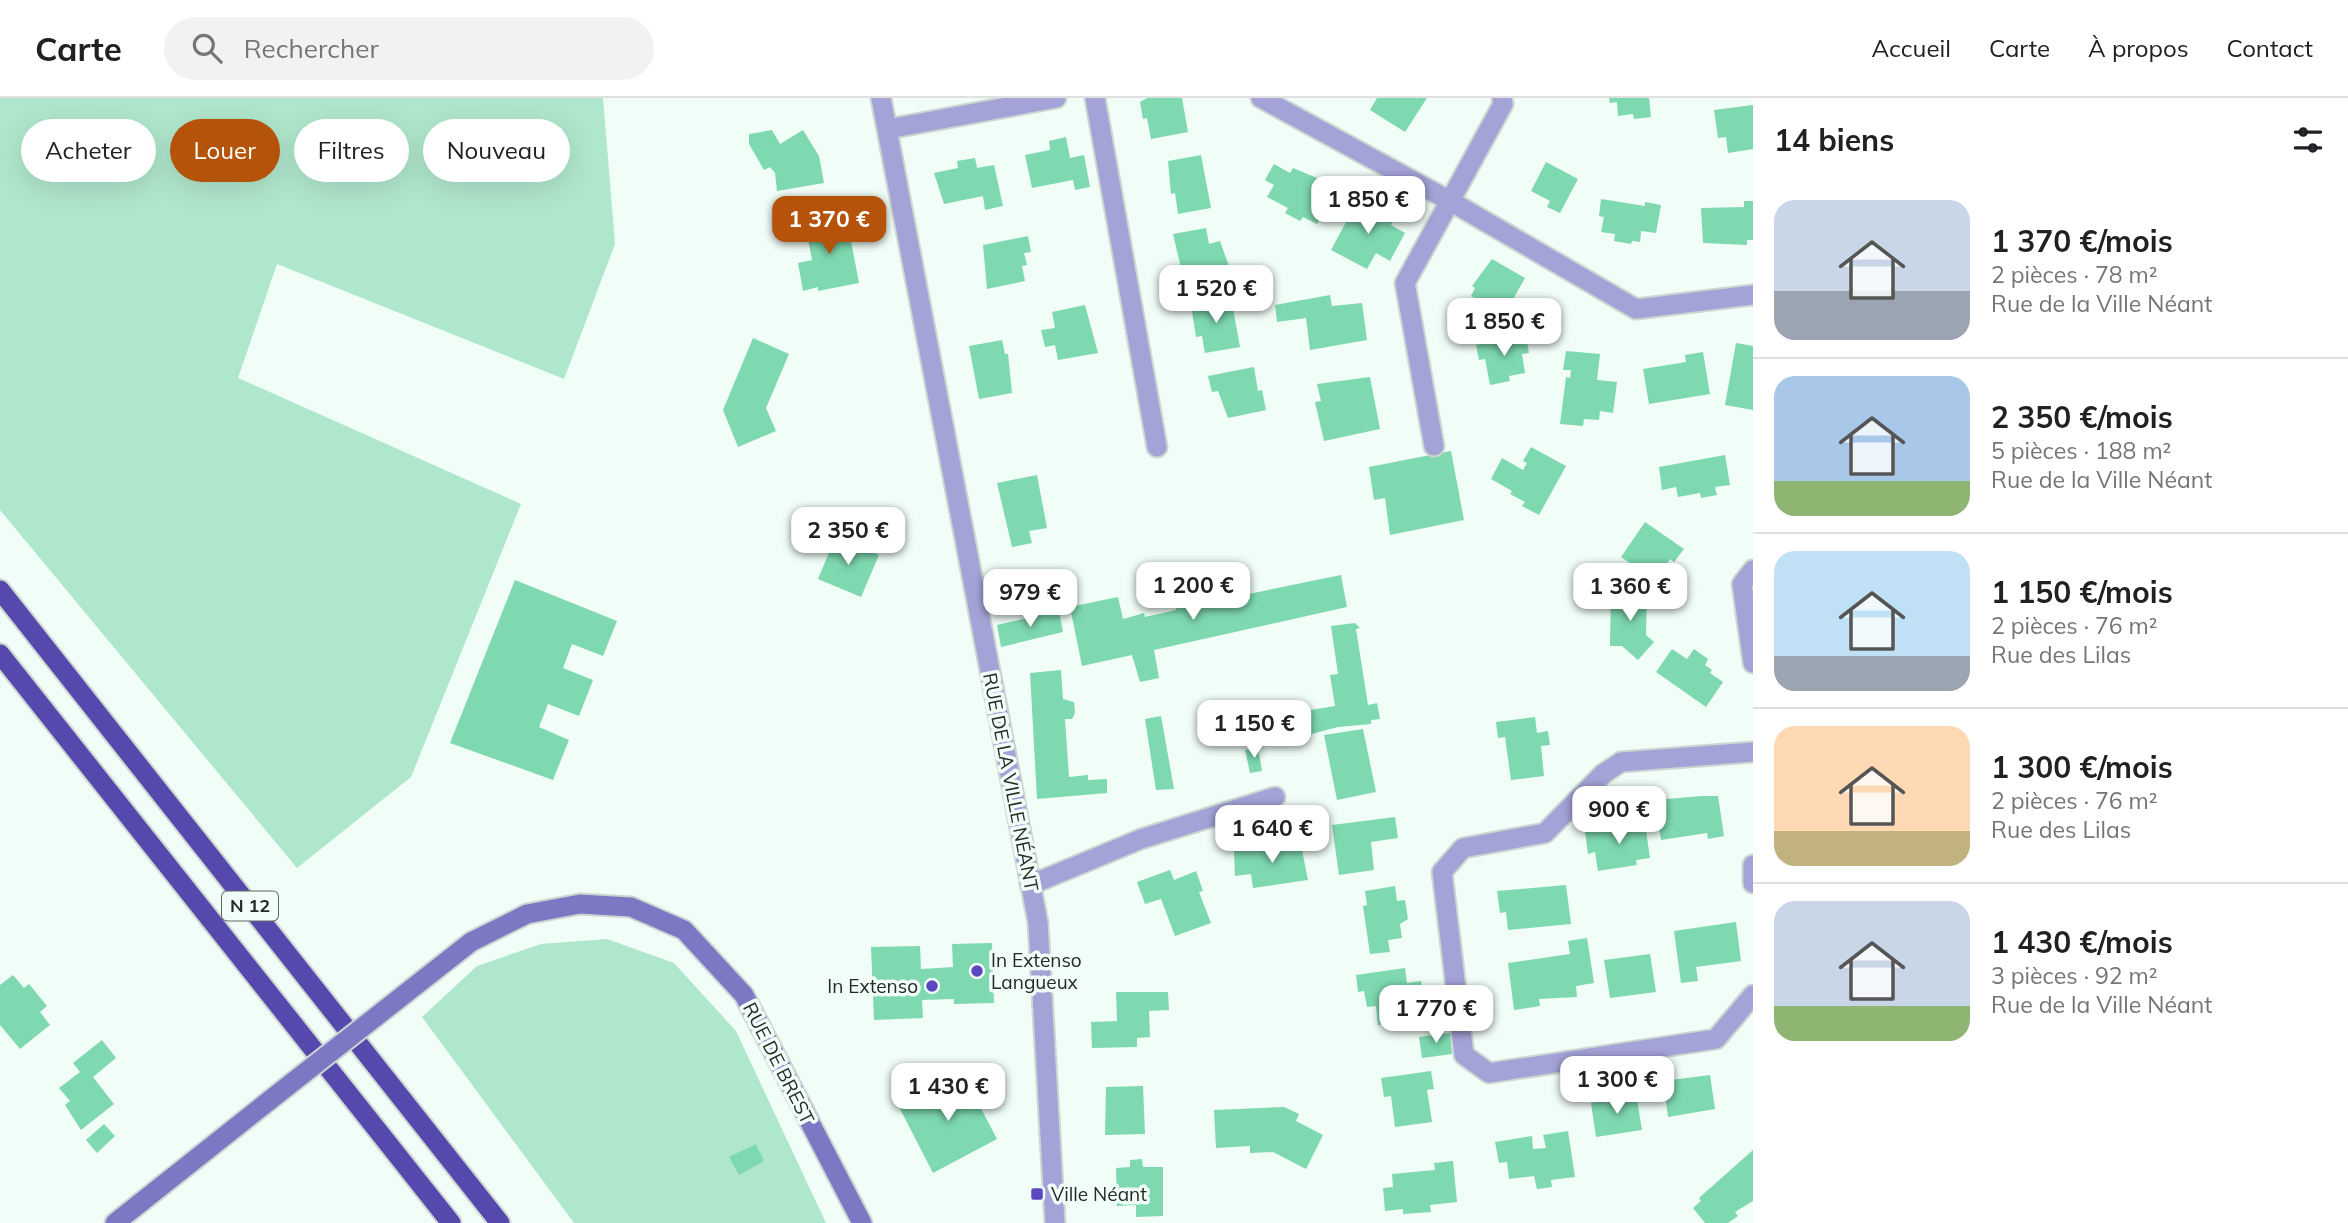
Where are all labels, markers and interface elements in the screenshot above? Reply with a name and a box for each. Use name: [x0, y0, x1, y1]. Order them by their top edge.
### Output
search box: [164, 17, 654, 80]
text: Carte: [35, 28, 122, 69]
icon: search: [188, 29, 226, 67]
text: Rechercher: [244, 32, 379, 65]
text: Accueil: [1872, 33, 1951, 63]
text: Carte: [1989, 33, 2050, 63]
text: À propos: [2088, 33, 2189, 63]
text: Contact: [2227, 33, 2313, 63]
chip: Acheter: [21, 119, 156, 182]
chip: Louer: [170, 119, 280, 182]
chip: Filtres: [294, 119, 409, 182]
chip: Nouveau: [423, 119, 570, 182]
text: 14 biens: [1774, 121, 1894, 159]
icon: filters: [2289, 121, 2327, 159]
pin: 1 850 €: [1303, 176, 1433, 236]
text: 1 850 €: [1327, 184, 1409, 213]
pin: 1 370 €: [764, 197, 894, 256]
text: 1 370 €: [788, 204, 870, 233]
text: 1 370 €/mois: [1991, 222, 2173, 260]
icon: home: [1830, 228, 1914, 312]
text: 2 pièces · 78 m²: [1991, 260, 2158, 289]
pin: 1 520 €: [1151, 266, 1281, 325]
text: 1 520 €: [1175, 273, 1257, 302]
text: Rue de la Ville Néant: [1991, 289, 2212, 318]
pin: 1 850 €: [1439, 299, 1569, 358]
text: 1 850 €: [1463, 306, 1545, 335]
text: 2 350 €/mois: [1991, 398, 2173, 436]
icon: home: [1830, 404, 1914, 488]
text: 5 pièces · 188 m²: [1991, 436, 2171, 465]
text: Rue de la Ville Néant: [1991, 465, 2212, 494]
pin: 2 350 €: [783, 508, 913, 567]
text: 2 350 €: [807, 515, 889, 544]
pin: 1 200 €: [1128, 562, 1258, 622]
pin: 1 360 €: [1565, 564, 1695, 623]
pin: 979 €: [981, 570, 1079, 629]
text: 1 200 €: [1152, 570, 1234, 599]
text: 1 360 €: [1589, 571, 1671, 600]
text: 1 150 €/mois: [1991, 573, 2173, 611]
text: 979 €: [999, 577, 1061, 606]
icon: home: [1830, 579, 1914, 663]
text: 2 pièces · 76 m²: [1991, 611, 2158, 640]
text: Rue des Lilas: [1991, 640, 2131, 669]
street label: RUE DE LA VILLE NÉANT: [978, 671, 1044, 894]
pin: 1 150 €: [1189, 700, 1319, 760]
text: 1 150 €: [1213, 708, 1295, 737]
text: 1 300 €/mois: [1991, 748, 2173, 786]
icon: home: [1830, 754, 1914, 838]
pin: 900 €: [1570, 786, 1668, 846]
text: 2 pièces · 76 m²: [1991, 786, 2158, 815]
text: 900 €: [1588, 794, 1650, 823]
pin: 1 640 €: [1207, 806, 1337, 865]
text: 1 640 €: [1231, 813, 1313, 842]
text: Rue des Lilas: [1991, 815, 2131, 844]
road number: N 12: [222, 892, 278, 920]
text: 1 430 €/mois: [1991, 923, 2173, 961]
icon: home: [1830, 929, 1914, 1013]
place label: In Extenso Langueux: [991, 948, 1082, 994]
text: 3 pièces · 92 m²: [1991, 961, 2158, 990]
marker: In Extenso Langueux: [969, 963, 985, 979]
place label: In Extenso: [827, 974, 918, 998]
marker: In Extenso: [924, 978, 940, 994]
pin: 1 770 €: [1371, 986, 1501, 1045]
text: Rue de la Ville Néant: [1991, 990, 2212, 1019]
text: 1 770 €: [1395, 993, 1477, 1022]
street label: RUE DE BREST: [738, 998, 820, 1128]
pin: 1 300 €: [1552, 1056, 1682, 1116]
pin: 1 430 €: [883, 1063, 1013, 1123]
text: 1 300 €: [1576, 1064, 1658, 1093]
text: 1 430 €: [907, 1071, 989, 1100]
place label: Ville Néant: [1051, 1182, 1147, 1206]
marker: Ville Néant: [1029, 1186, 1045, 1202]

